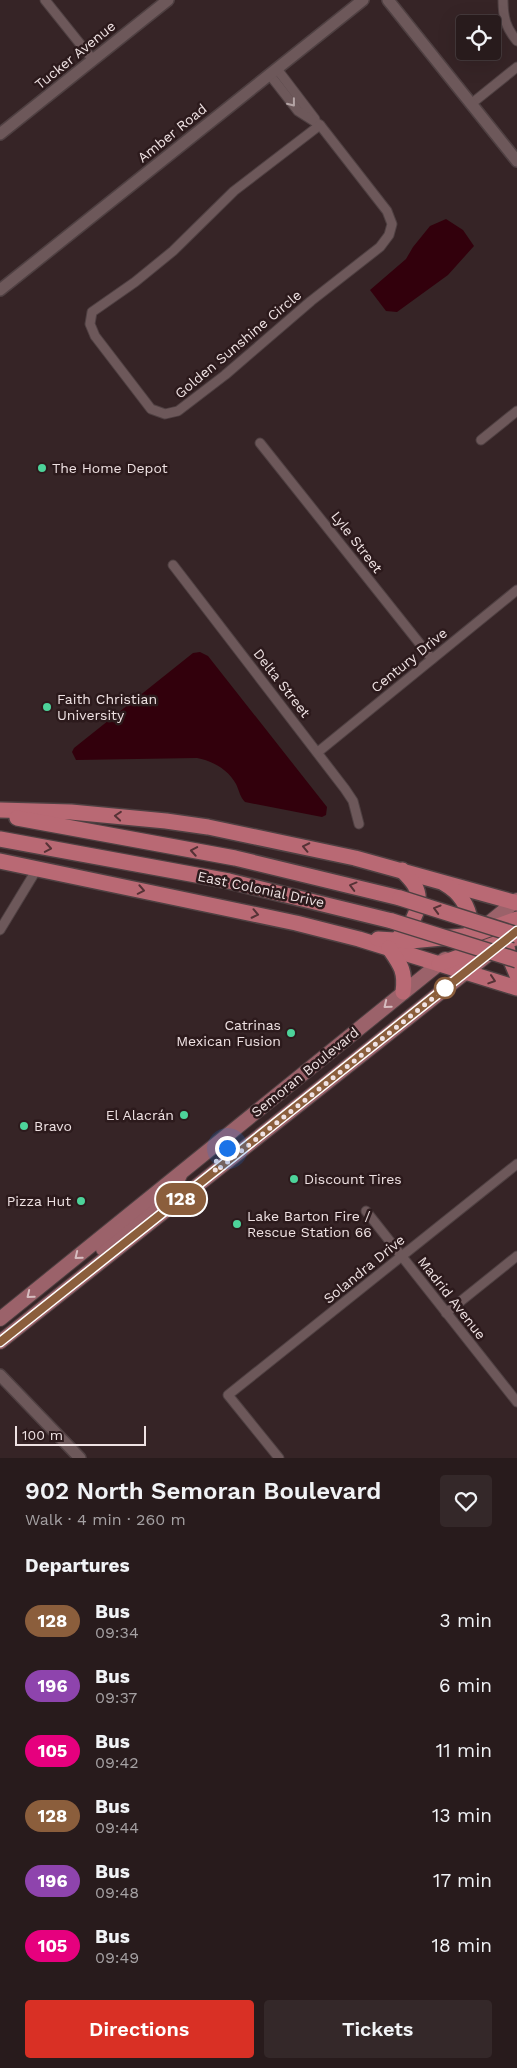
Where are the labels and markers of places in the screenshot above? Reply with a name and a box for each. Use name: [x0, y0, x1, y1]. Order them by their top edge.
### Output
place label: The Home Depot: [52, 460, 168, 476]
marker: The Home Depot: [36, 462, 48, 474]
place label: Faith Christian University: [57, 691, 157, 723]
marker: Faith Christian University: [41, 701, 53, 713]
unlabelled marker: [434, 977, 456, 999]
place label: Catrinas Mexican Fusion: [176, 1017, 281, 1049]
marker: Catrinas Mexican Fusion: [285, 1027, 297, 1039]
place label: El Alacrán: [106, 1107, 174, 1123]
marker: El Alacrán: [178, 1109, 190, 1121]
place label: Bravo: [34, 1118, 72, 1134]
marker: Bravo: [18, 1120, 30, 1132]
place label: Discount Tires: [304, 1171, 402, 1187]
marker: Discount Tires: [288, 1173, 300, 1185]
place label: Pizza Hut: [7, 1193, 71, 1209]
marker: Pizza Hut: [75, 1195, 87, 1207]
place label: Lake Barton Fire / Rescue Station 66: [247, 1208, 372, 1240]
marker: Lake Barton Fire / Rescue Station 66: [231, 1218, 243, 1230]

